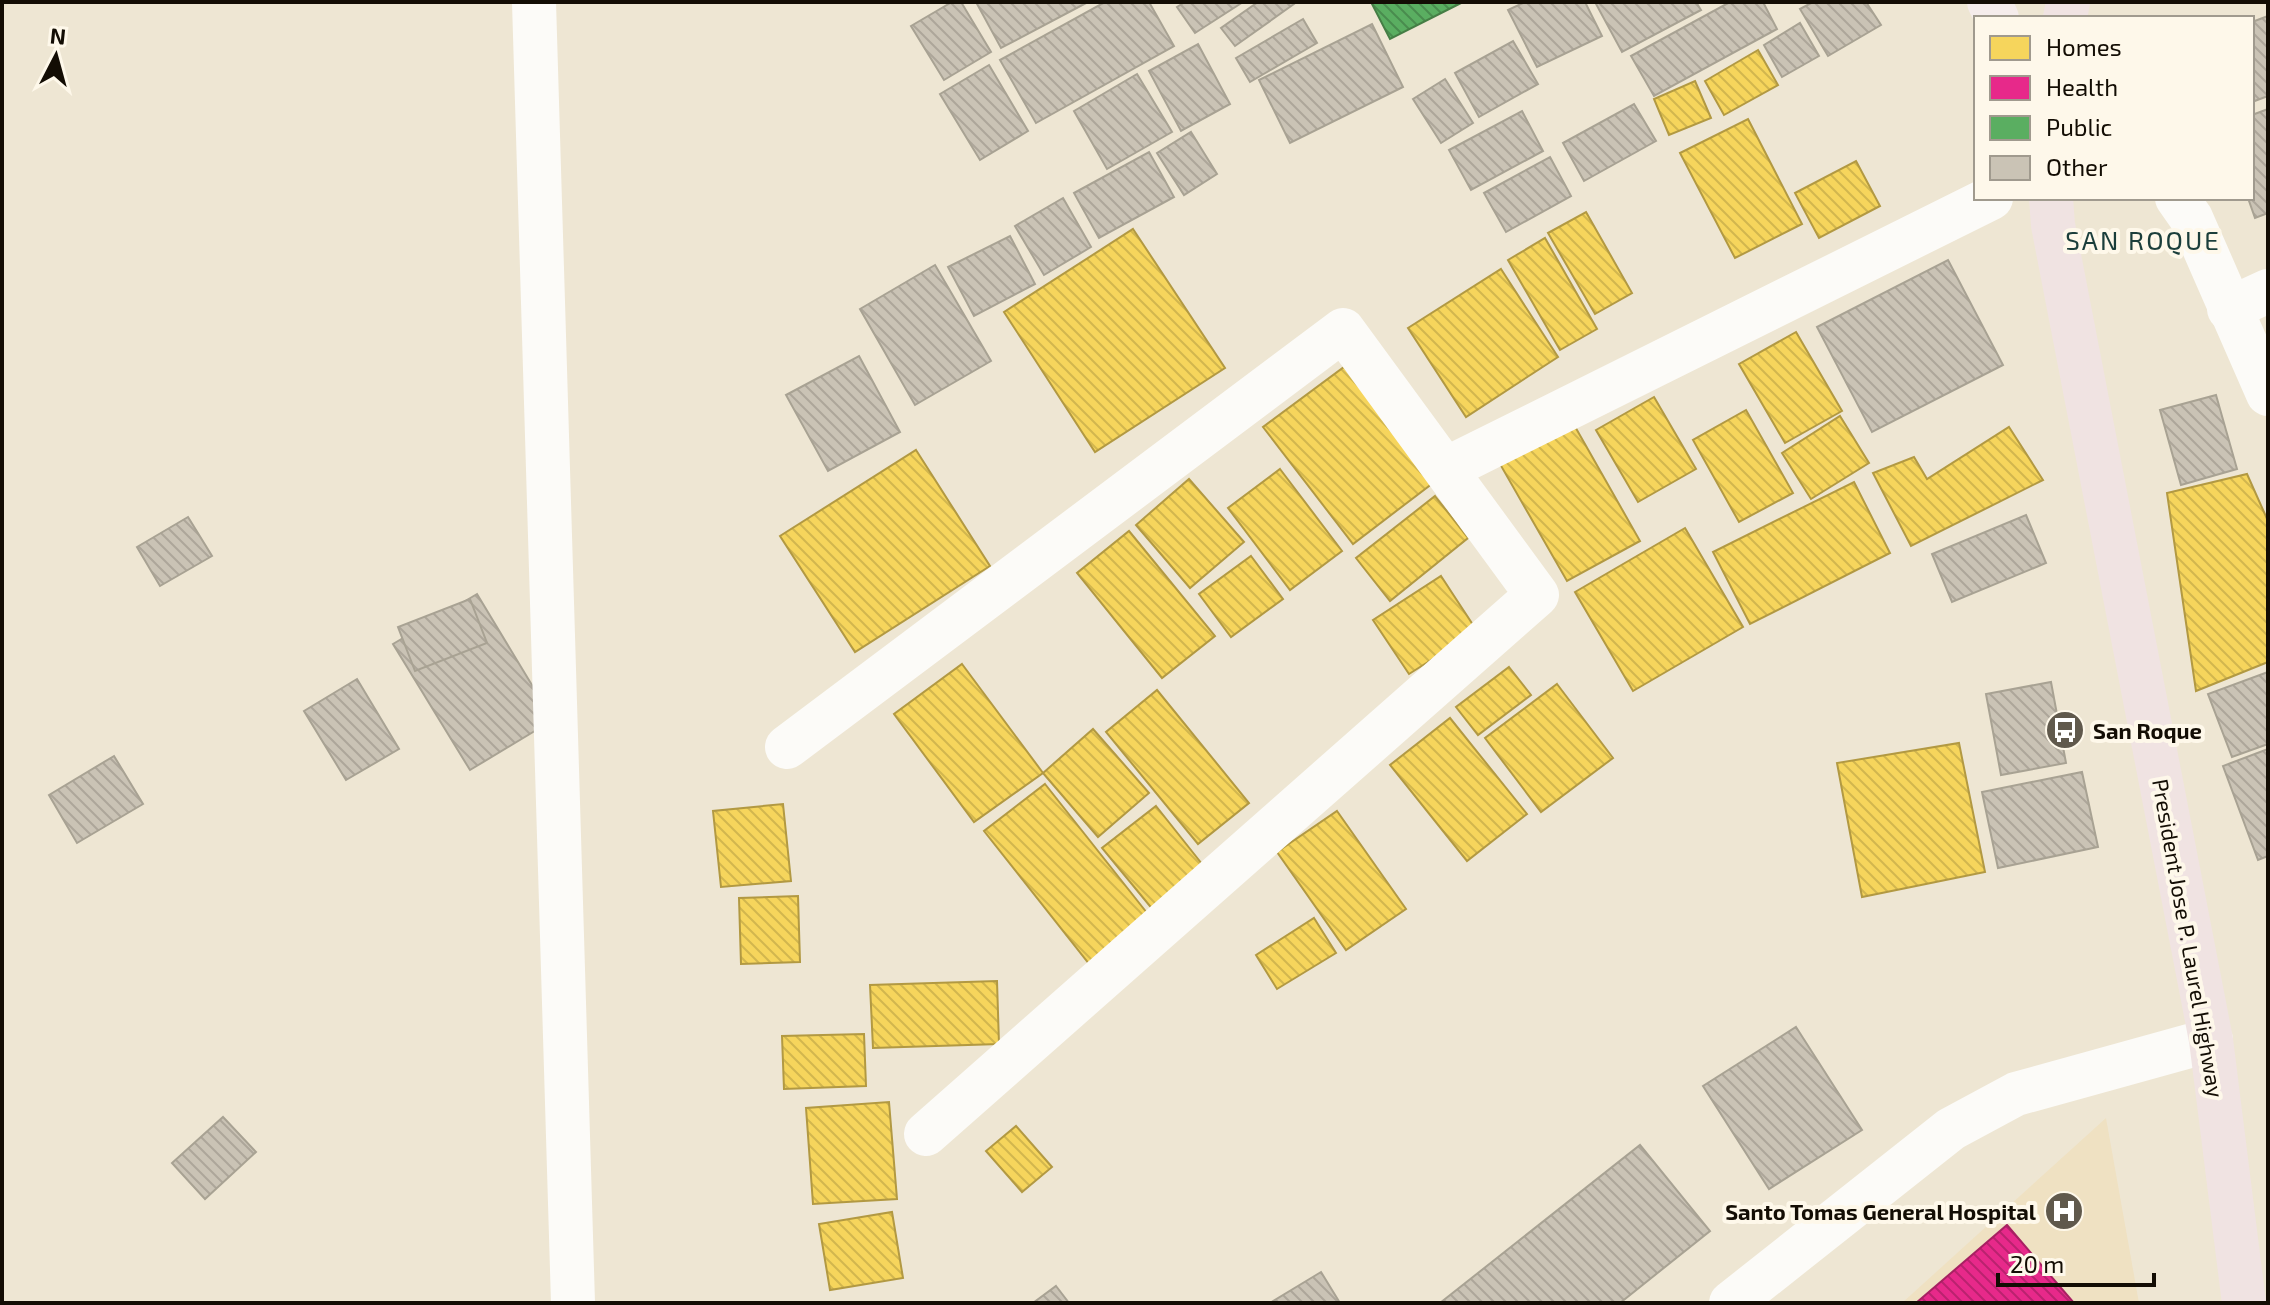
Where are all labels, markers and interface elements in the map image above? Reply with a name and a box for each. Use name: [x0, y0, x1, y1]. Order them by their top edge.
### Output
north arrow: [16, 16, 96, 96]
legend: [1974, 16, 2254, 200]
text: N: [49, 21, 67, 49]
text: Homes: [2046, 32, 2122, 61]
text: Health: [2046, 72, 2118, 101]
text: Public: [2046, 112, 2112, 141]
text: Other: [2046, 152, 2108, 181]
district label: SAN ROQUE: [2065, 224, 2221, 255]
bus stop icon: San Roque: [2044, 709, 2086, 751]
place label: San Roque: [2093, 717, 2202, 743]
street label: President Jose P. Laurel Highway: [2148, 777, 2230, 1100]
hospital icon: Santo Tomas General Hospital: [2043, 1190, 2085, 1232]
place label: Santo Tomas General Hospital: [1725, 1198, 2037, 1224]
scale bar: [1998, 1237, 2154, 1287]
text: 20 m: [2010, 1249, 2064, 1278]

